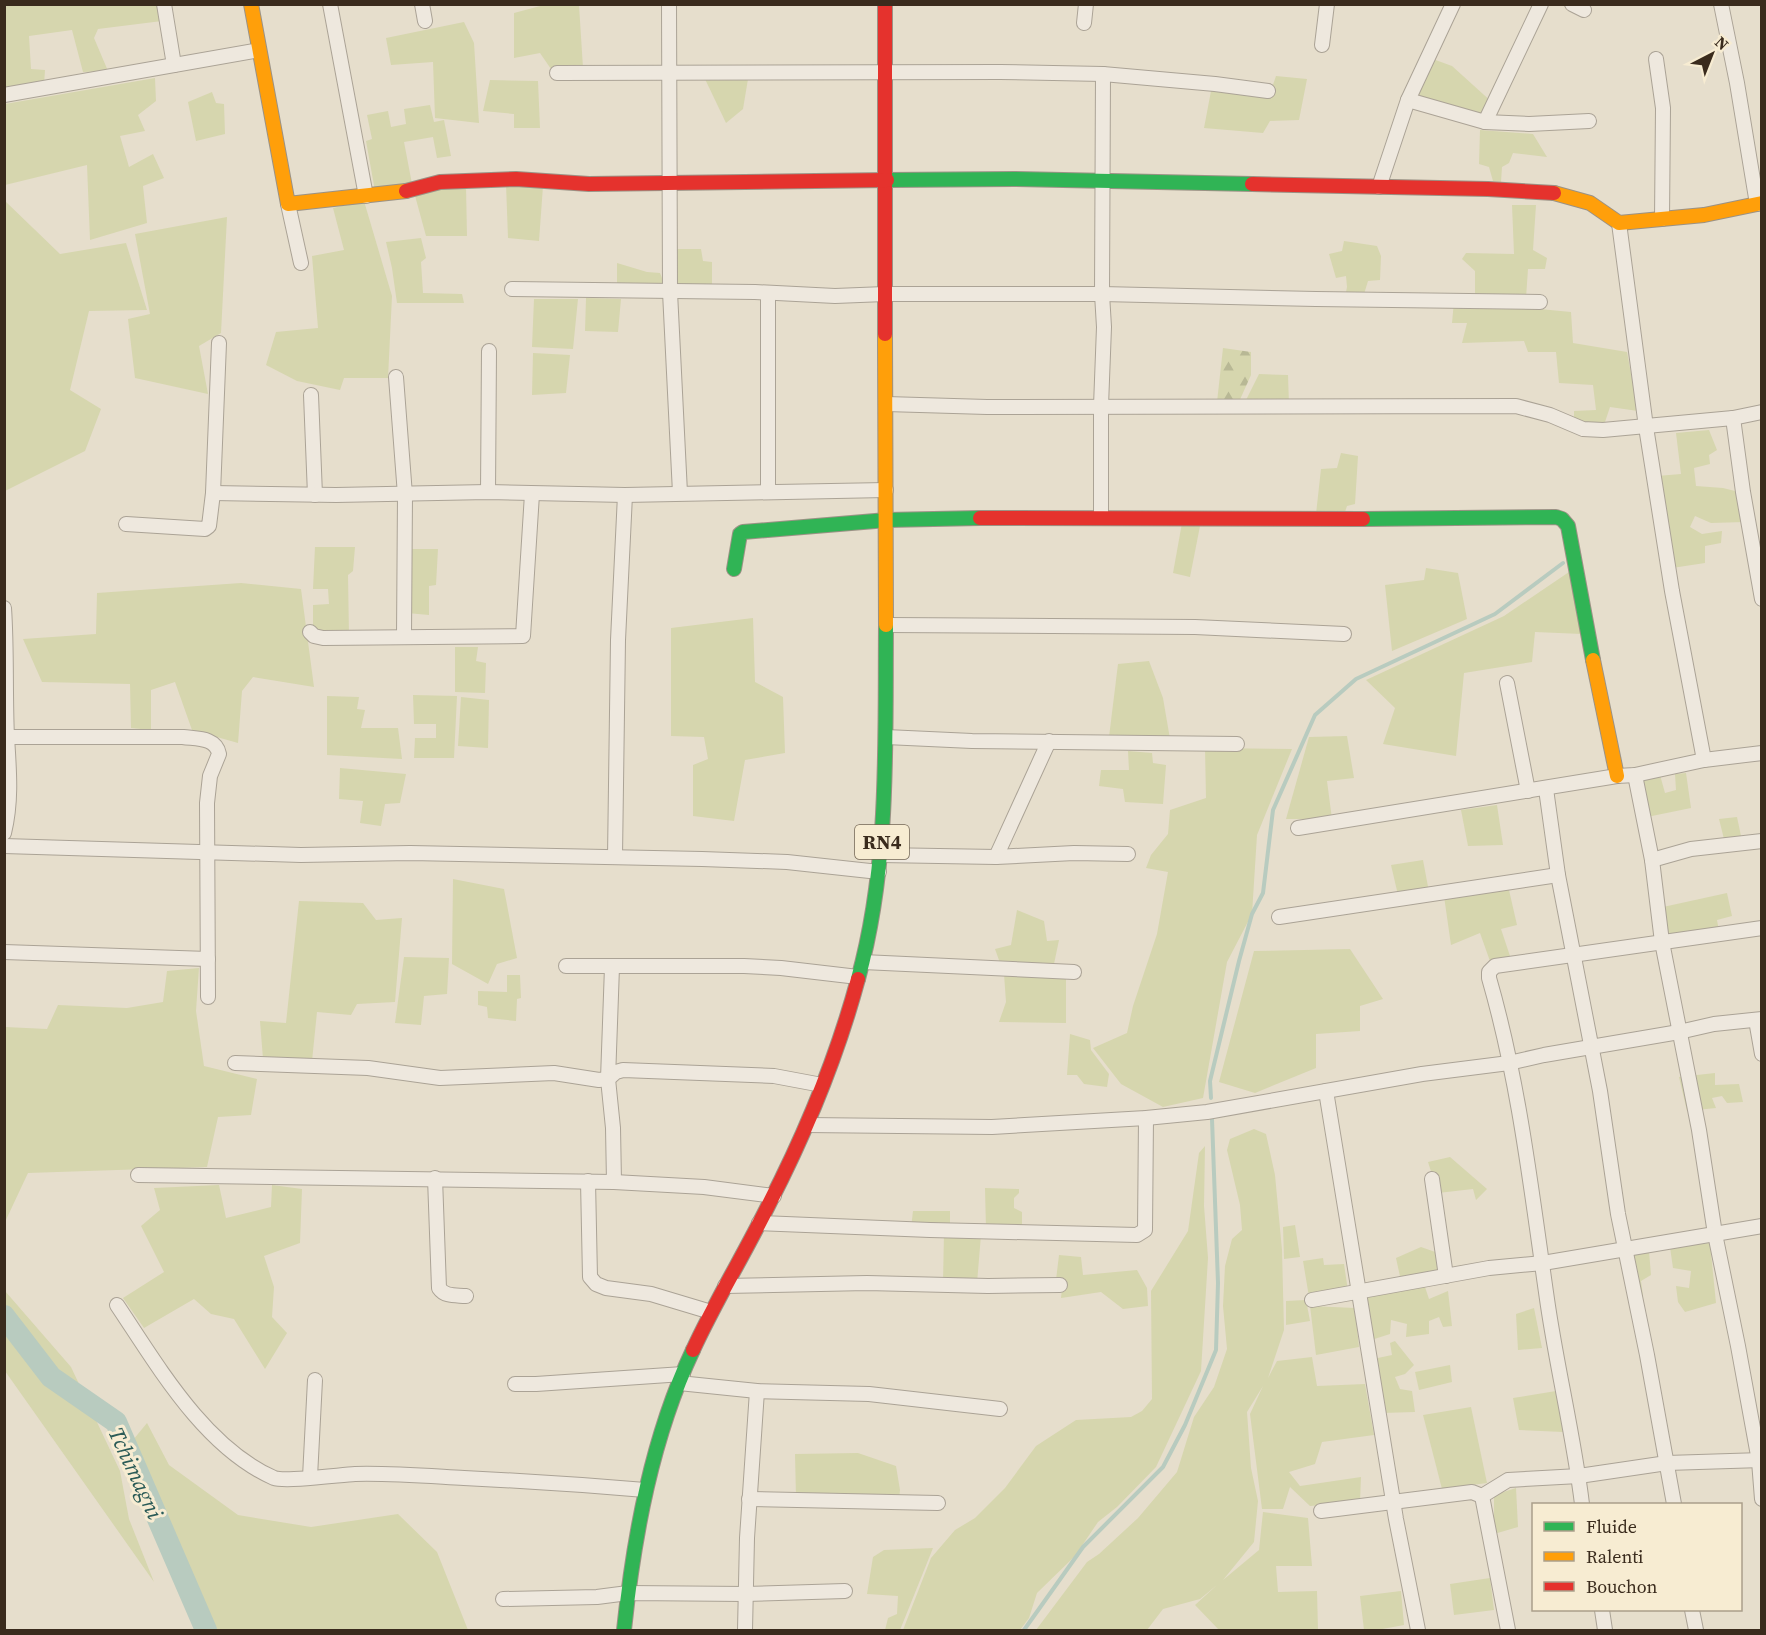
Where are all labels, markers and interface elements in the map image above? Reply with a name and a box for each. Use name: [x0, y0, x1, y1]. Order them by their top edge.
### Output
north arrow: [1682, 24, 1742, 84]
text: N: [1710, 31, 1734, 55]
road number: RN4: [855, 825, 909, 859]
water label: Tchimagni: [102, 1422, 170, 1524]
legend: [1532, 1503, 1742, 1611]
text: Fluide: [1586, 1514, 1637, 1539]
text: Ralenti: [1586, 1544, 1643, 1569]
text: Bouchon: [1586, 1574, 1658, 1599]

